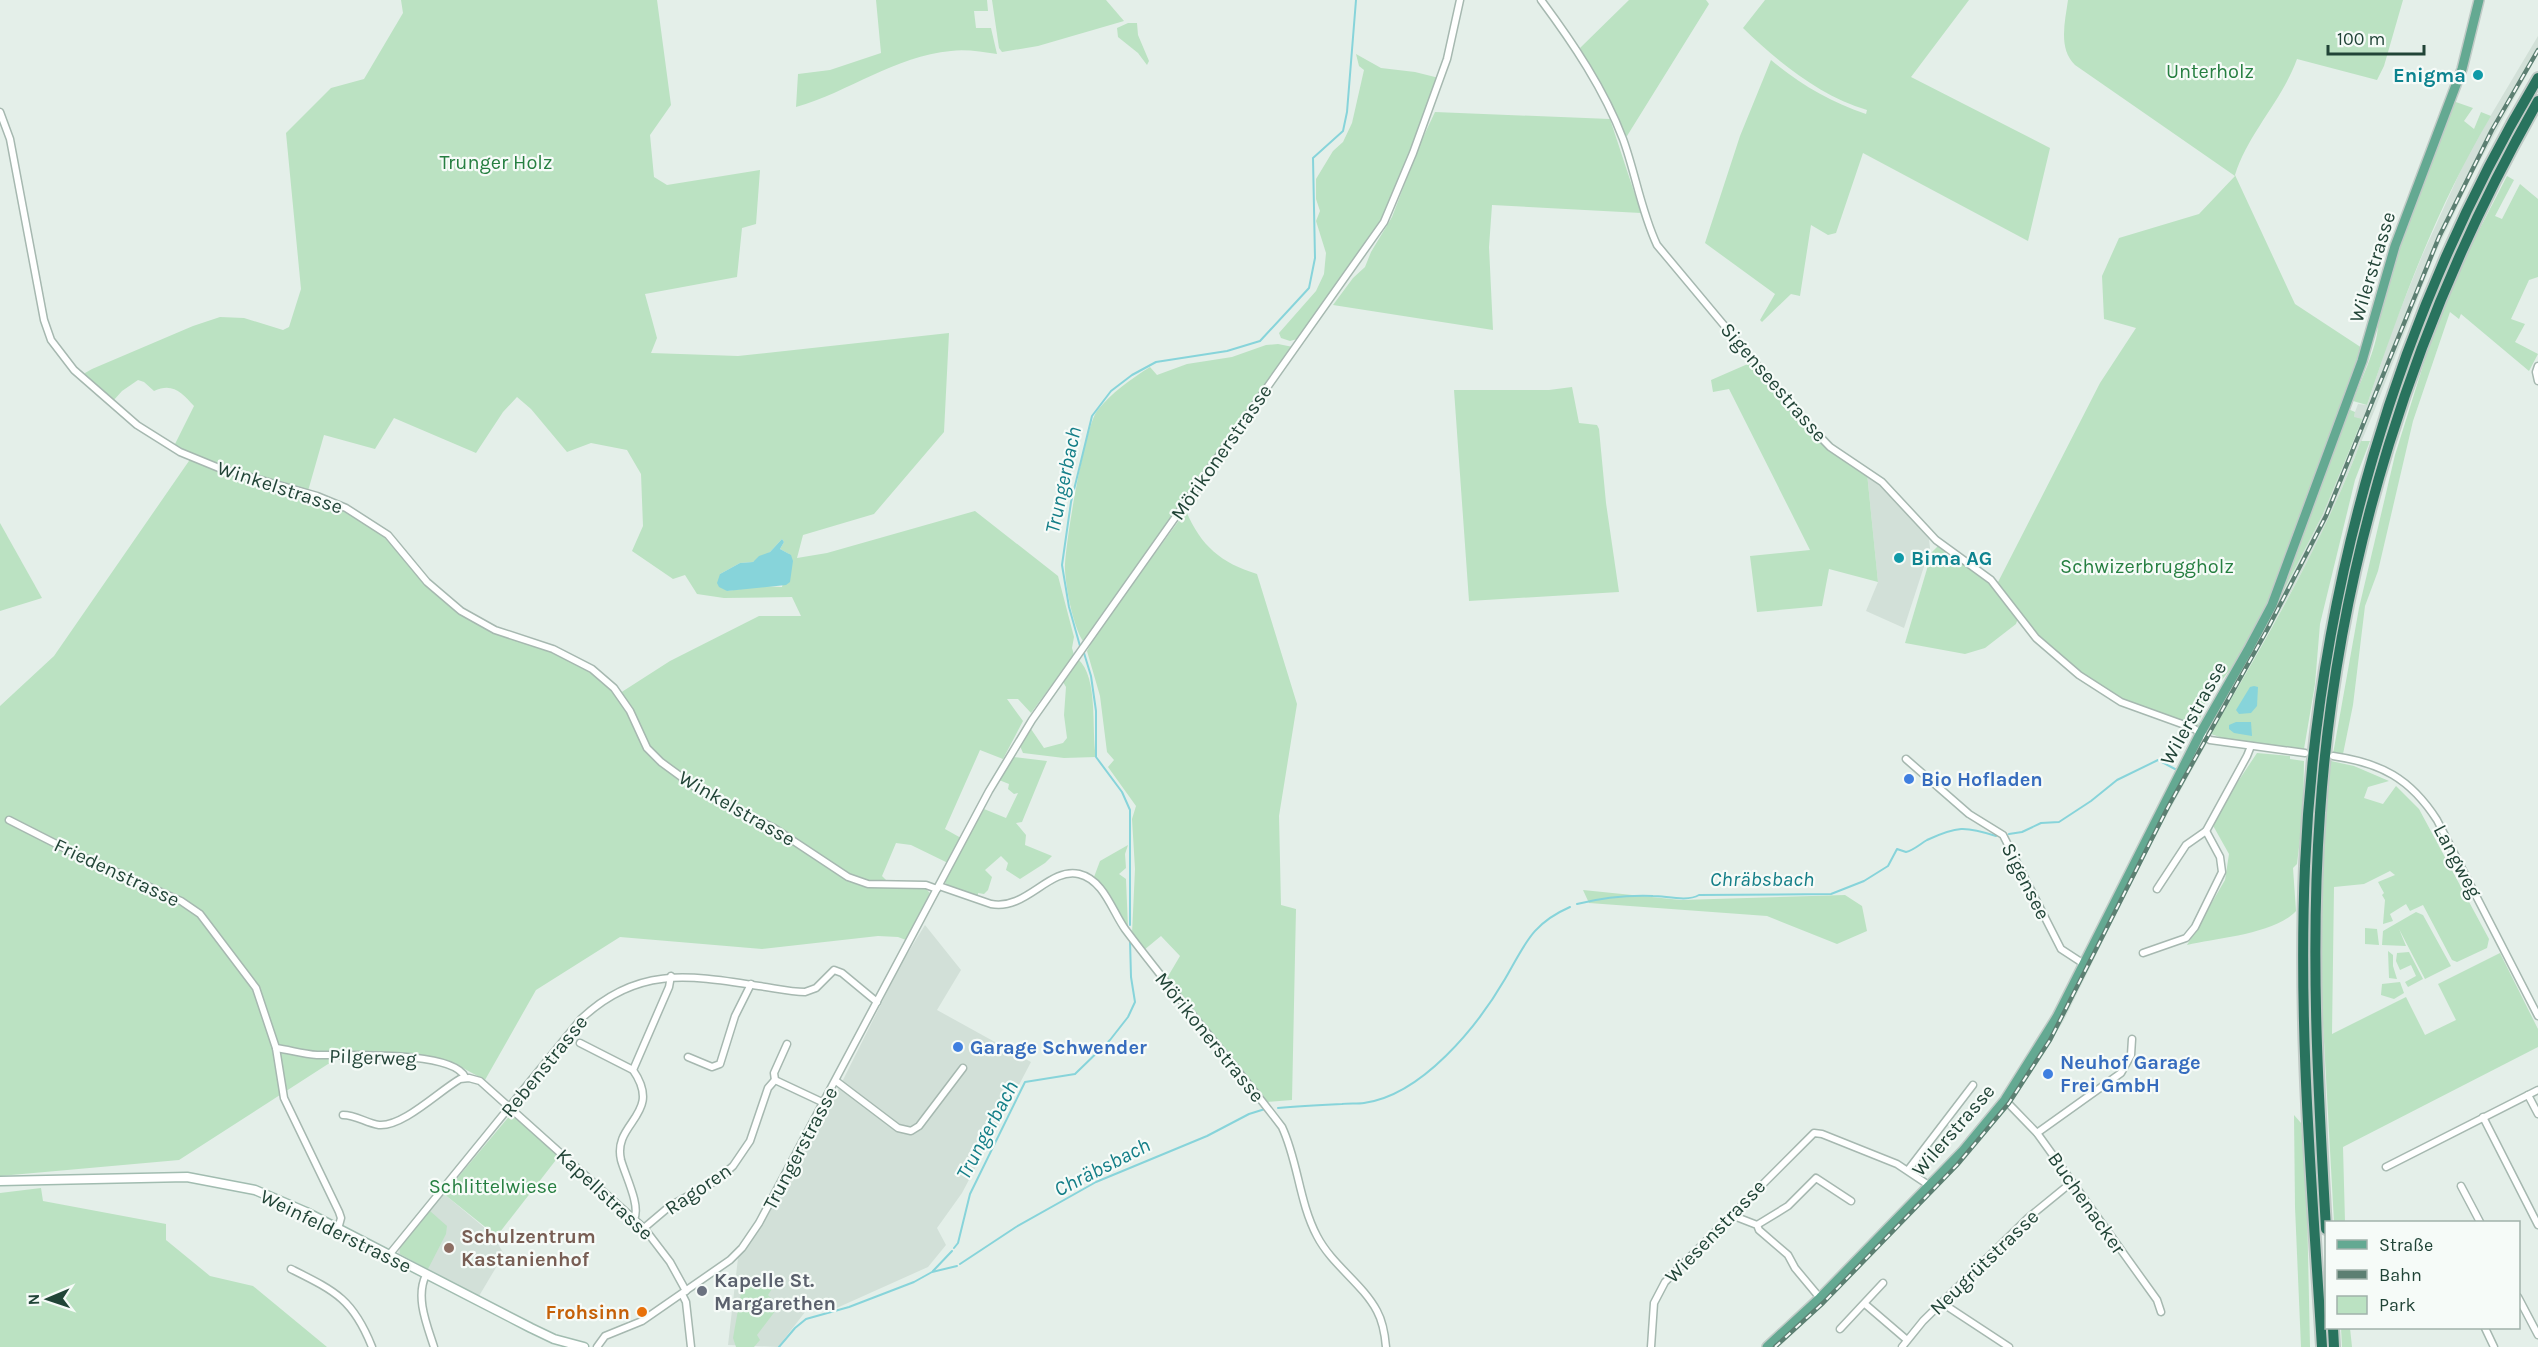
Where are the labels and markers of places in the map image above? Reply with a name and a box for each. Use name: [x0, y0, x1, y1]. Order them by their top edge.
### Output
place label: Enigma: [2393, 64, 2466, 87]
marker: Enigma: [2471, 68, 2485, 82]
place label: Bima AG: [1911, 547, 1992, 570]
marker: Bima AG: [1892, 551, 1906, 565]
place label: Bio Hofladen: [1921, 768, 2043, 791]
marker: Bio Hofladen: [1902, 772, 1916, 786]
place label: Garage Schwender: [970, 1036, 1147, 1059]
marker: Garage Schwender: [951, 1040, 965, 1054]
place label: Neuhof Garage Frei GmbH: [2060, 1051, 2201, 1097]
marker: Neuhof Garage Frei GmbH: [2041, 1067, 2055, 1081]
place label: Schulzentrum Kastanienhof: [461, 1225, 596, 1271]
marker: Schulzentrum Kastanienhof: [442, 1241, 456, 1255]
place label: Kapelle St. Margarethen: [714, 1269, 836, 1315]
marker: Kapelle St. Margarethen: [695, 1284, 709, 1298]
place label: Frohsinn: [545, 1301, 630, 1324]
marker: Frohsinn: [635, 1305, 649, 1319]

